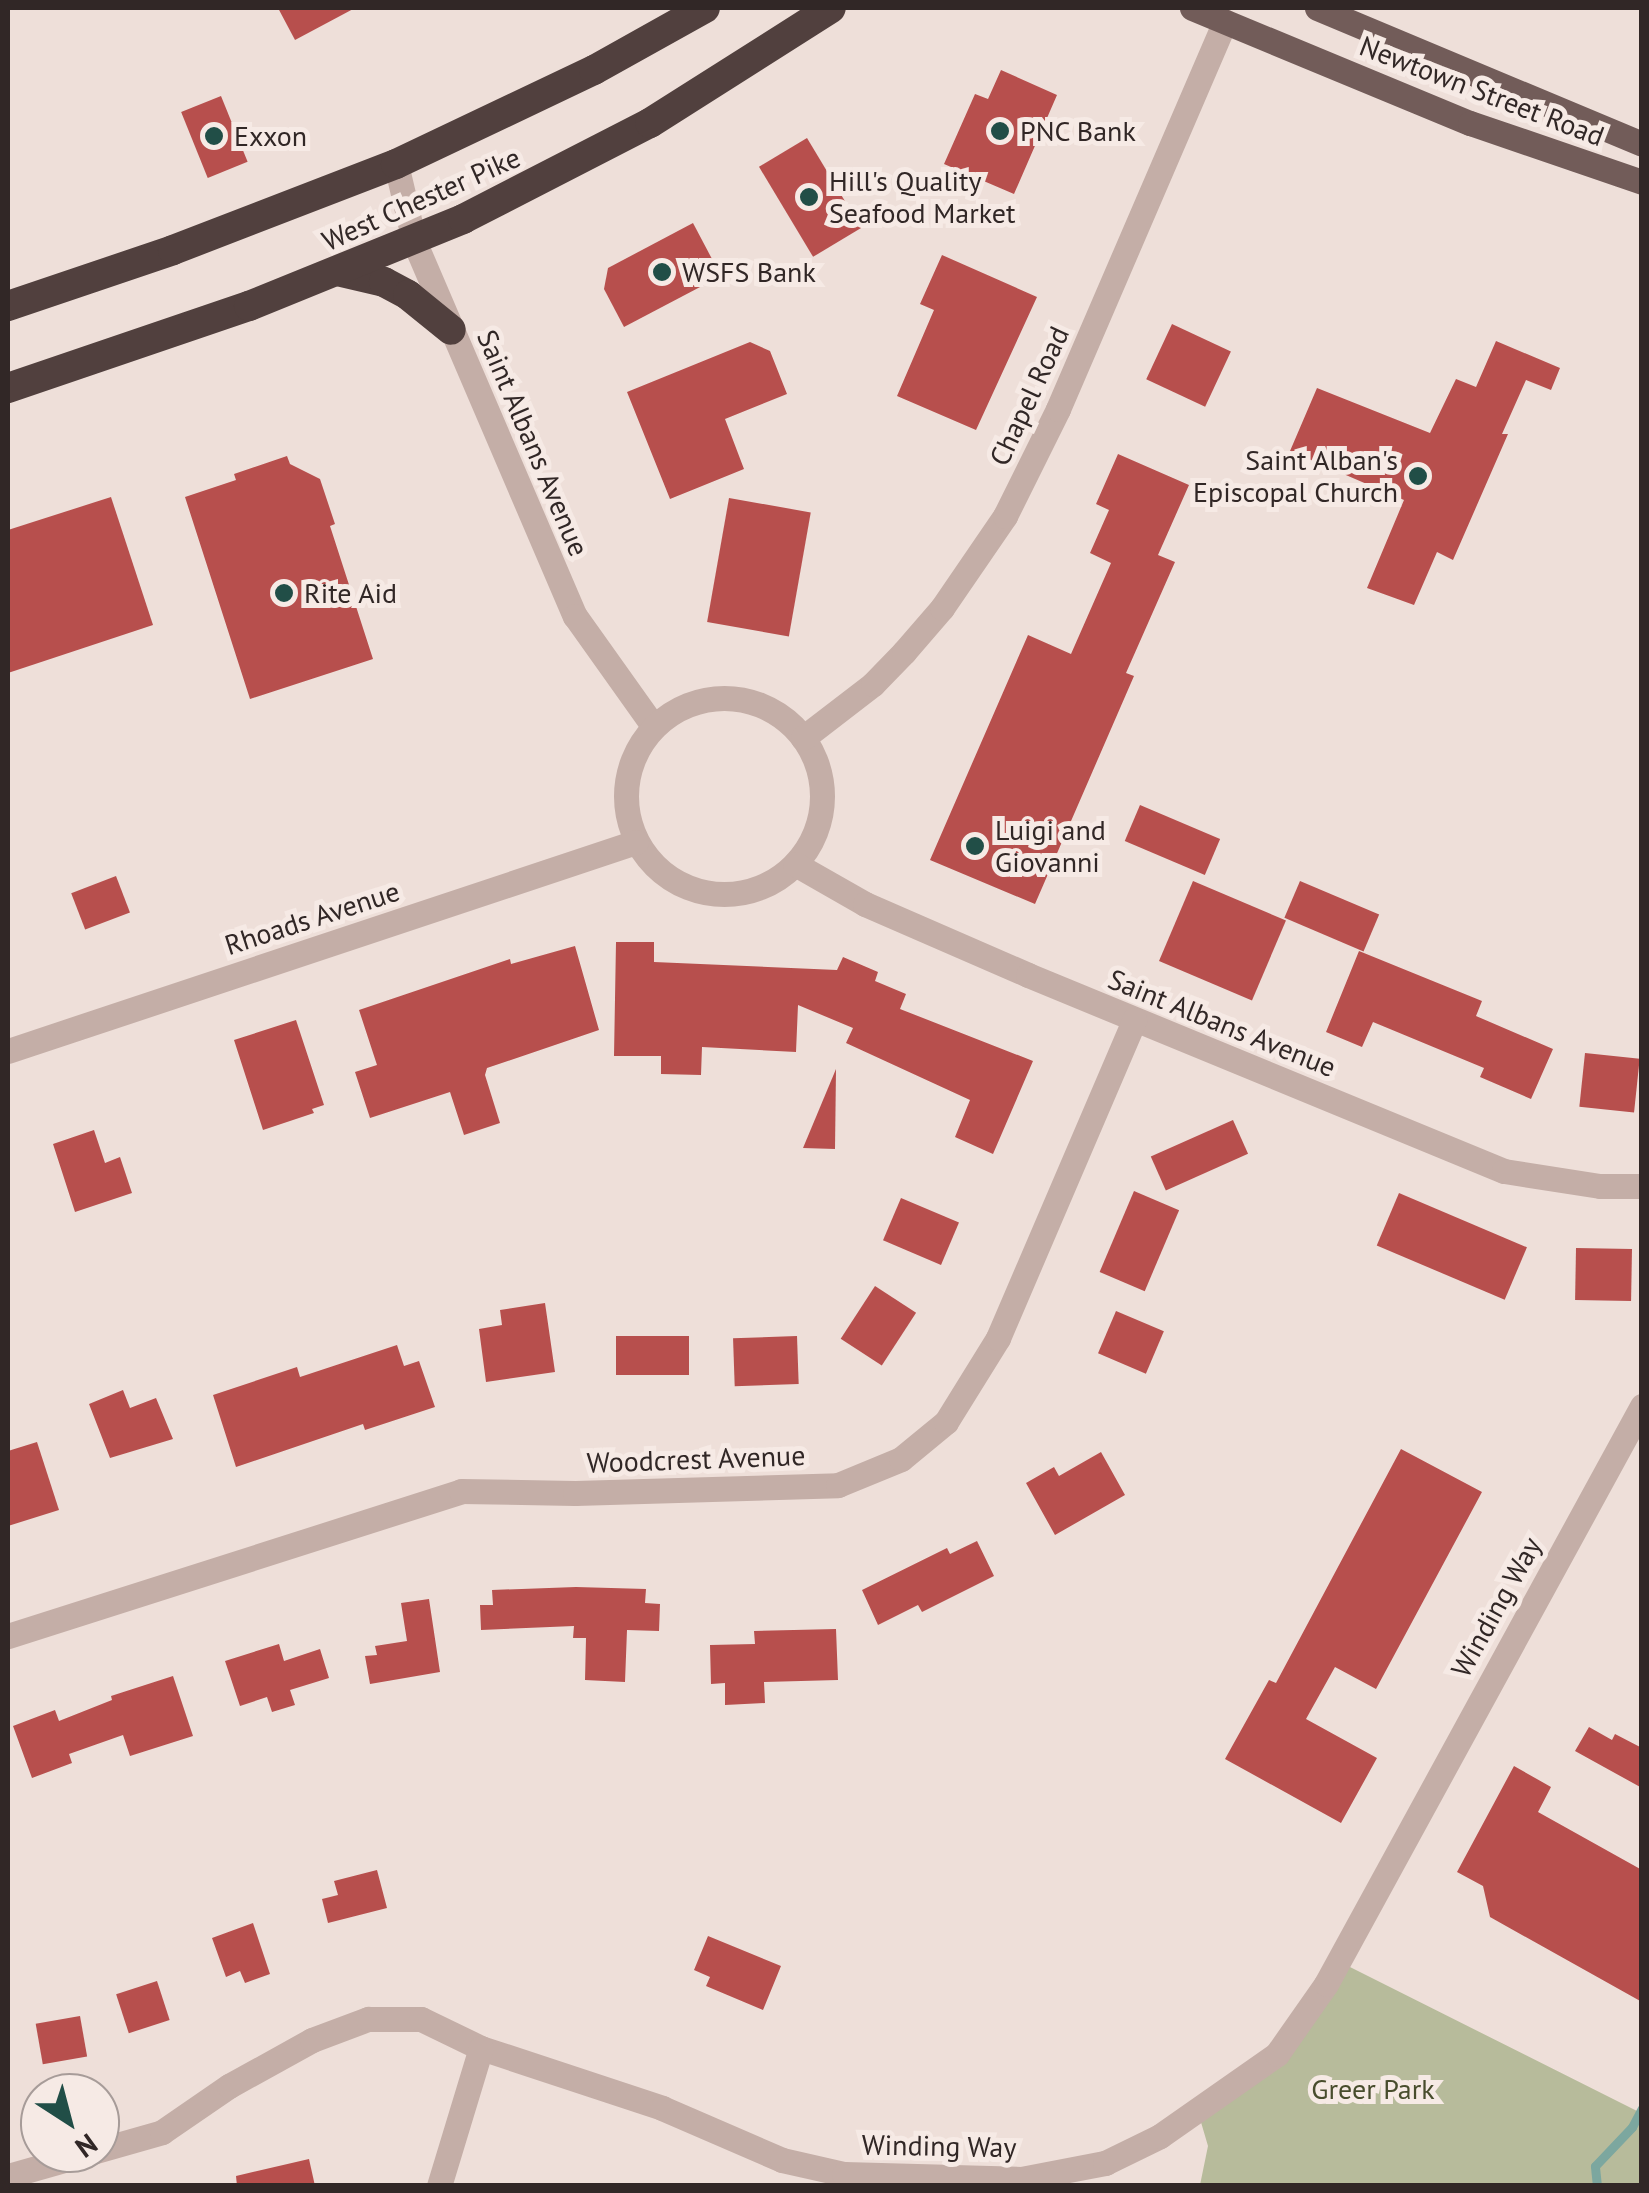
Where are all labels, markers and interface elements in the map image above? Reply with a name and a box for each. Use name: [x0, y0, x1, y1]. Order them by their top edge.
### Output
street label: Newtown Street Road: [1355, 29, 1609, 153]
place label: PNC Bank: [1020, 114, 1137, 148]
place label: Exxon: [234, 119, 307, 153]
marker: PNC Bank: [989, 120, 1011, 142]
marker: Exxon: [203, 125, 225, 147]
street label: West Chester Pike: [317, 140, 525, 258]
place label: Hill's Quality Seafood Market: [829, 164, 1016, 230]
marker: Hill's Quality Seafood Market: [798, 186, 820, 208]
place label: WSFS Bank: [682, 255, 816, 289]
marker: WSFS Bank: [651, 261, 673, 283]
street label: Chapel Road: [982, 321, 1076, 471]
street label: Saint Albans Avenue: [470, 324, 596, 562]
place label: Saint Alban's Episcopal Church: [1193, 443, 1398, 509]
marker: Saint Alban's Episcopal Church: [1407, 465, 1429, 487]
place label: Rite Aid: [304, 576, 398, 610]
marker: Rite Aid: [273, 582, 295, 604]
place label: Luigi and Giovanni: [995, 813, 1106, 879]
marker: Luigi and Giovanni: [964, 835, 986, 857]
street label: Rhoads Avenue: [220, 874, 404, 962]
street label: Saint Albans Avenue: [1103, 962, 1341, 1084]
street label: Woodcrest Avenue: [586, 1438, 806, 1480]
street label: Winding Way: [1444, 1531, 1548, 1683]
park label: Greer Park: [1311, 2072, 1435, 2106]
north arrow: [20, 2073, 120, 2173]
text: N: [68, 2126, 105, 2166]
street label: Winding Way: [861, 2128, 1017, 2164]

